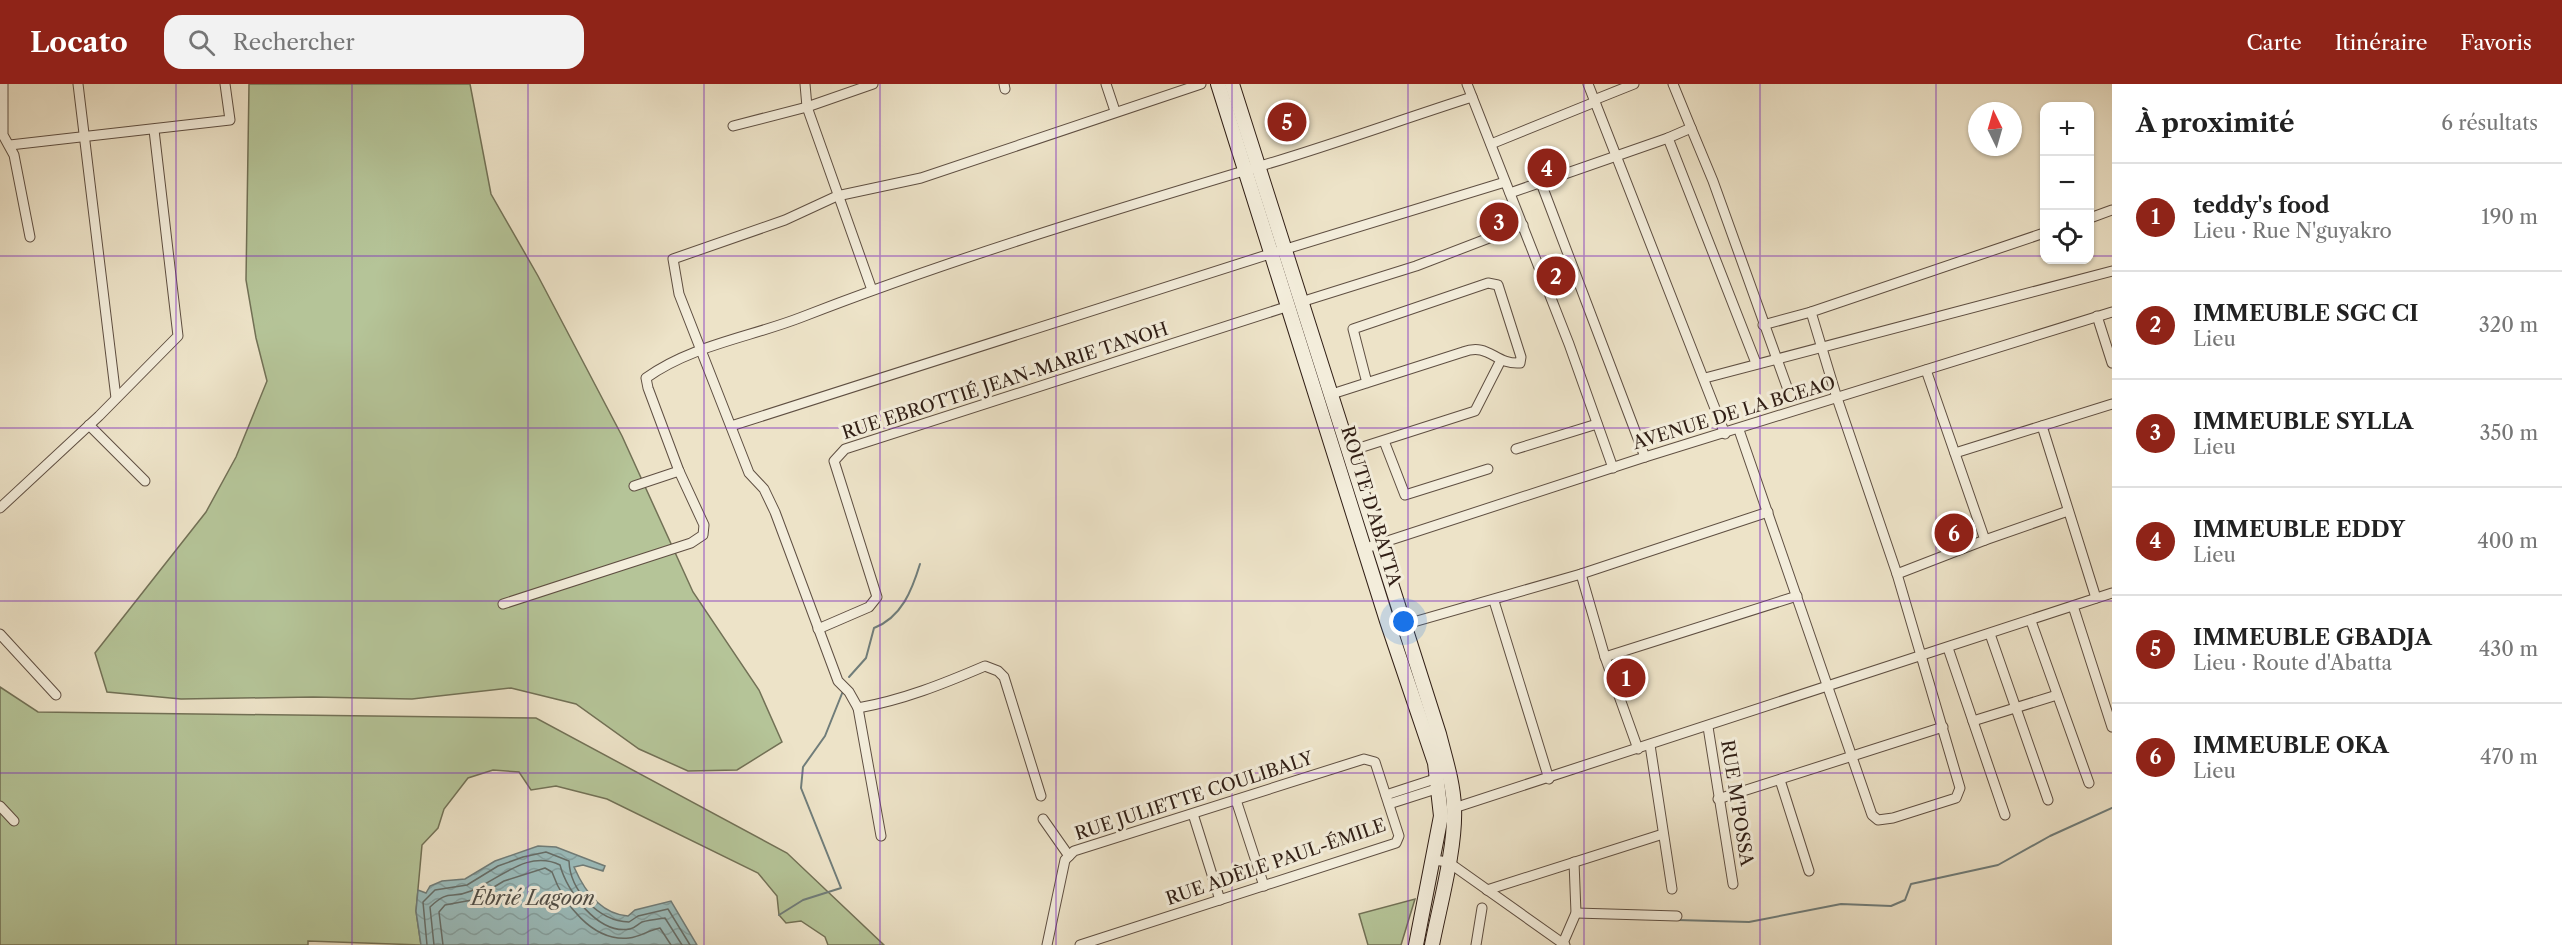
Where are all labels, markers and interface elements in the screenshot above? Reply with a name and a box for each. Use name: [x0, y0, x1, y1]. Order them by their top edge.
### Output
search box: [164, 15, 584, 69]
text: Locato: [30, 25, 128, 59]
icon: search: [185, 26, 218, 59]
text: Rechercher: [233, 29, 355, 56]
text: Carte: [2246, 30, 2302, 55]
text: Itinéraire: [2335, 30, 2428, 55]
text: Favoris: [2461, 30, 2532, 55]
pin: 5: [1268, 99, 1306, 144]
north arrow: [1968, 102, 2022, 156]
map controls: [2040, 102, 2094, 264]
button: +: [2040, 102, 2094, 156]
text: À proximité: [2136, 107, 2295, 139]
text: 6 résultats: [2441, 111, 2538, 135]
pin: 4: [1528, 146, 1566, 190]
button: −: [2040, 156, 2094, 210]
text: teddy's food: [2193, 192, 2330, 219]
pin: 3: [1480, 200, 1518, 244]
text: 1: [2151, 205, 2160, 229]
text: 190 m: [2481, 205, 2538, 229]
button: locate: [2040, 210, 2094, 264]
text: Lieu · Rue N'guyakro: [2193, 219, 2392, 243]
pin: 2: [1536, 254, 1576, 298]
text: IMMEUBLE SGC CI: [2193, 300, 2419, 327]
text: 2: [2150, 313, 2161, 337]
text: 320 m: [2479, 313, 2538, 337]
street label: RUE EBROTTIÉ JEAN-MARIE TANOH: [839, 317, 1171, 444]
text: Lieu: [2193, 327, 2236, 351]
street label: AVENUE DE LA BCEAO: [1629, 372, 1838, 455]
text: IMMEUBLE SYLLA: [2193, 408, 2413, 435]
text: 3: [2150, 421, 2161, 445]
text: 350 m: [2480, 421, 2538, 445]
street label: ROUTE D'ABATTA: [1336, 423, 1406, 589]
text: Lieu: [2193, 435, 2236, 459]
pin: 6: [1934, 510, 1974, 556]
text: IMMEUBLE EDDY: [2193, 516, 2405, 543]
text: 4: [2150, 529, 2161, 553]
text: 400 m: [2477, 529, 2538, 553]
text: Lieu: [2193, 543, 2236, 567]
your location: [1389, 607, 1418, 636]
text: IMMEUBLE GBADJA: [2193, 624, 2432, 651]
text: 5: [2150, 637, 2161, 661]
text: 430 m: [2479, 637, 2538, 661]
text: Lieu · Route d'Abatta: [2193, 651, 2392, 675]
pin: 1: [1606, 656, 1646, 700]
text: IMMEUBLE OKA: [2193, 732, 2389, 759]
street label: RUE M'POSSA: [1716, 738, 1758, 868]
text: 6: [2150, 745, 2161, 769]
text: 470 m: [2480, 745, 2538, 769]
street label: RUE JULIETTE COULIBALY: [1072, 747, 1317, 845]
text: Lieu: [2193, 759, 2236, 783]
street label: RUE ADÈLE PAUL-ÉMILE: [1163, 813, 1389, 910]
water label: Ébrié Lagoon: [469, 885, 595, 910]

